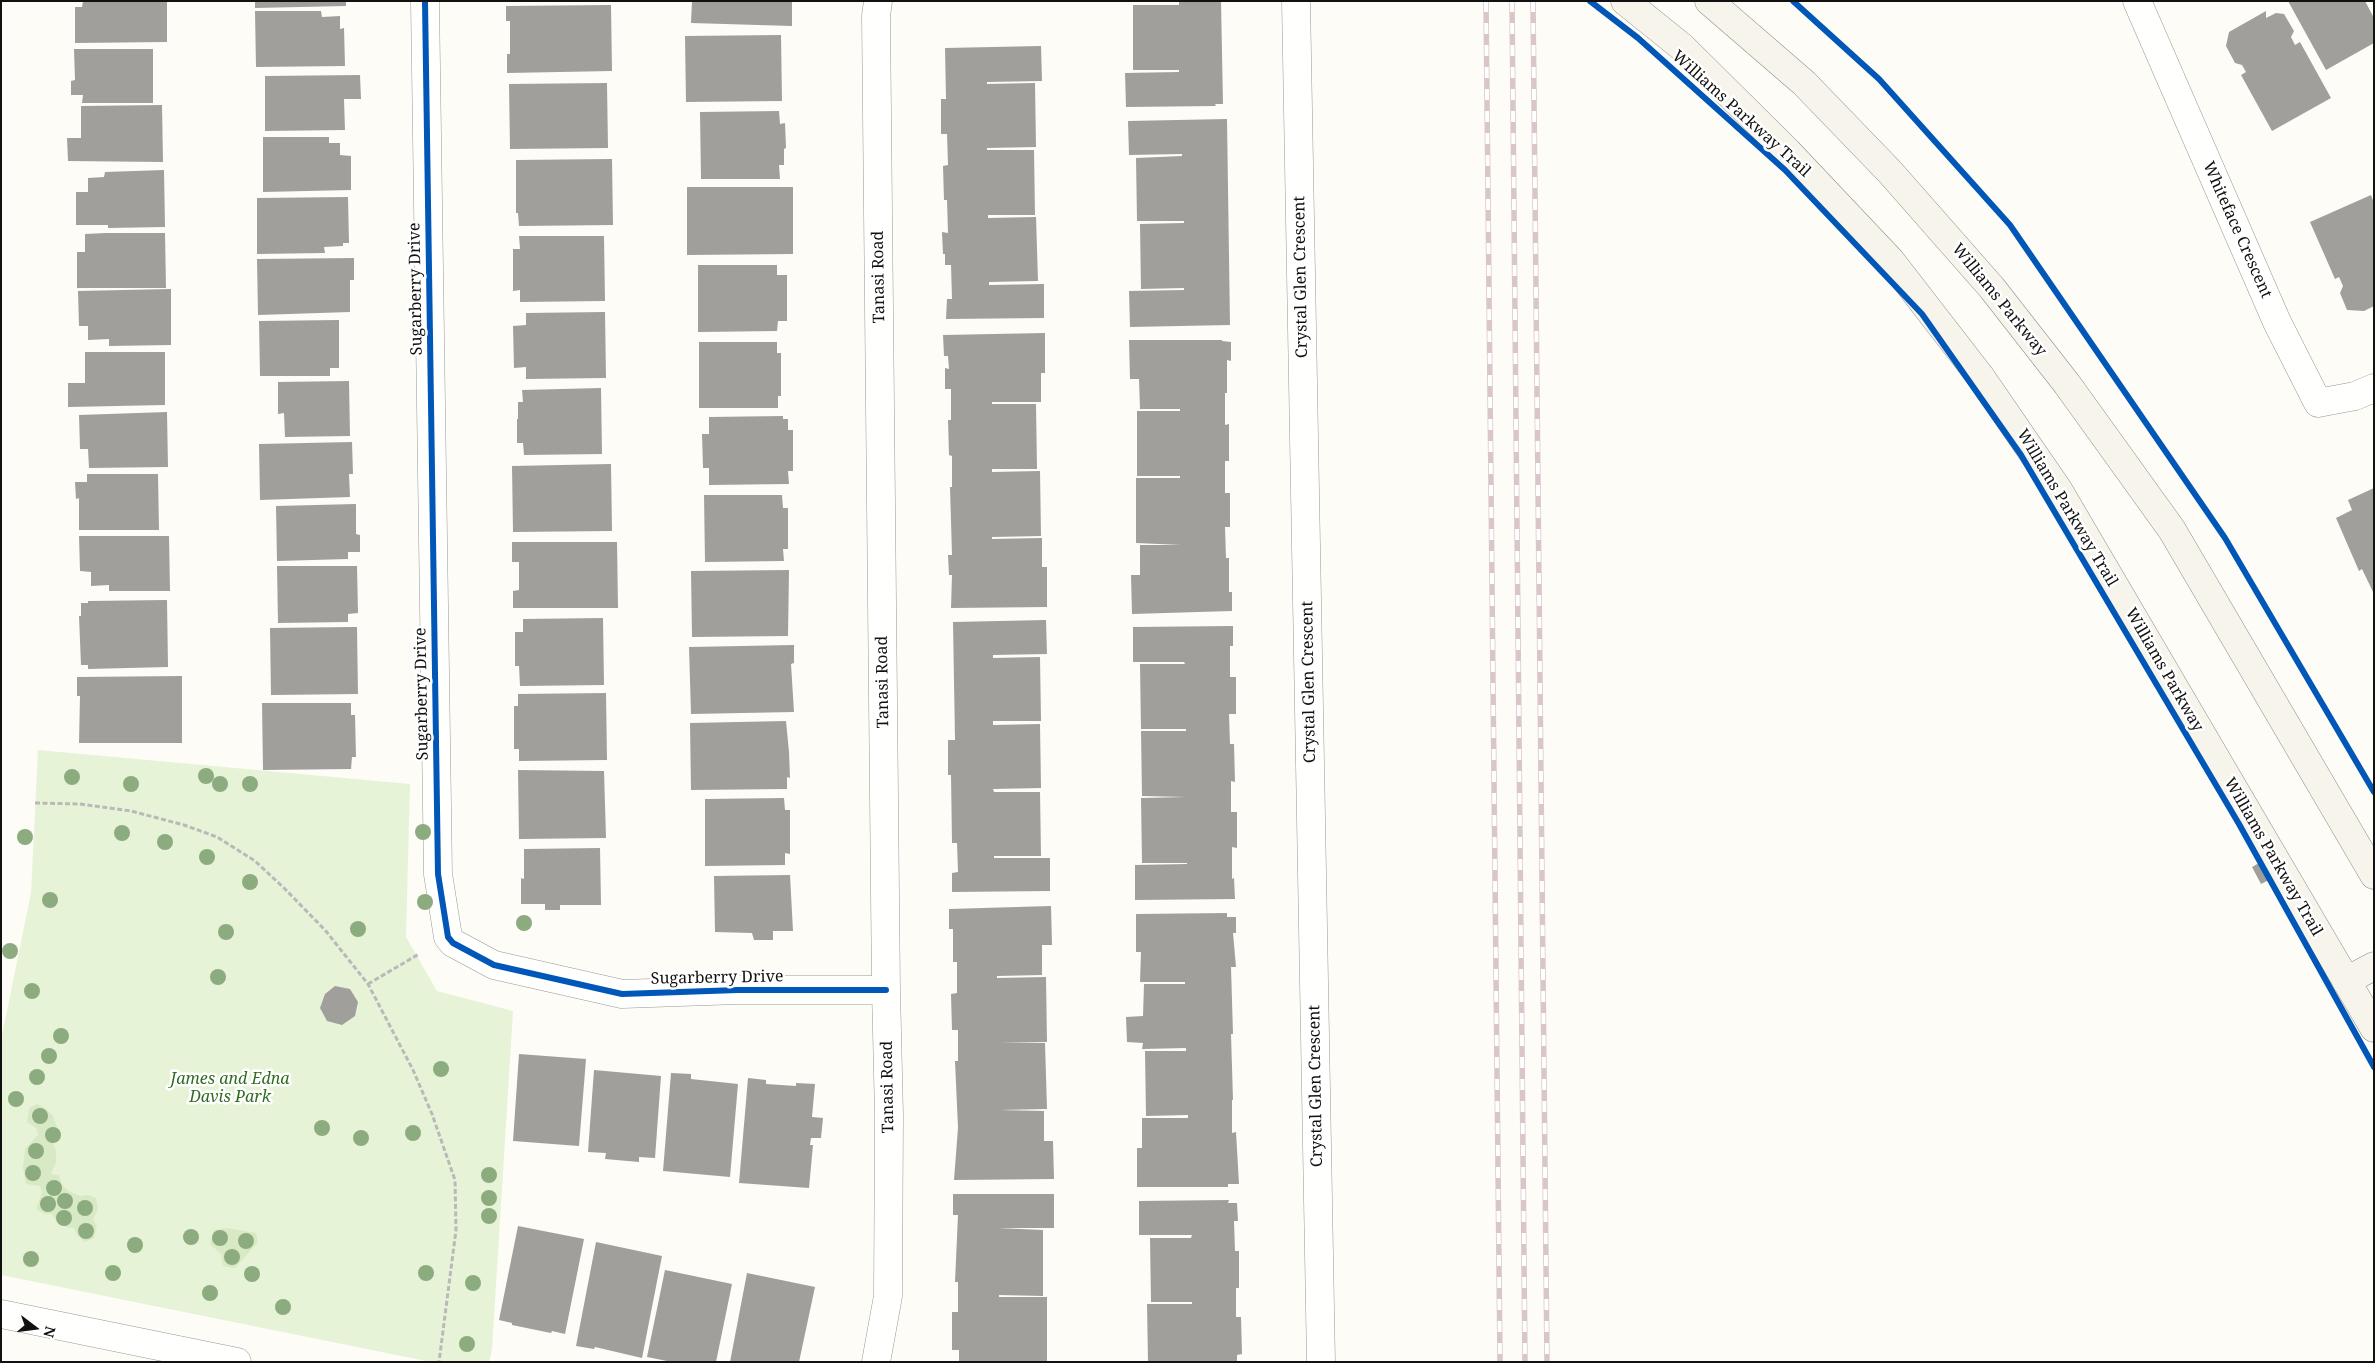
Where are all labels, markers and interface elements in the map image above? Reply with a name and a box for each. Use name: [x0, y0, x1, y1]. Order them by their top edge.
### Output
street label: Williams Parkway Trail: [1668, 47, 1814, 181]
street label: Whiteface Crescent: [2198, 159, 2276, 301]
street label: Crystal Glen Crescent: [1290, 196, 1312, 358]
street label: Sugarberry Drive: [405, 222, 427, 356]
street label: Tanasi Road: [869, 230, 889, 324]
street label: Williams Parkway: [1948, 240, 2050, 360]
street label: Williams Parkway Trail: [2012, 426, 2122, 590]
street label: Crystal Glen Crescent: [1298, 601, 1320, 763]
street label: Williams Parkway: [2121, 605, 2207, 735]
street label: Sugarberry Drive: [411, 627, 433, 761]
street label: Tanasi Road: [873, 635, 893, 729]
street label: Williams Parkway Trail: [2220, 774, 2326, 940]
street label: Sugarberry Drive: [650, 967, 784, 989]
street label: Crystal Glen Crescent: [1305, 1005, 1327, 1167]
street label: Tanasi Road: [878, 1040, 898, 1134]
park label: James and Edna Davis Park: [170, 1069, 290, 1107]
north arrow: [10, 1303, 60, 1353]
text: N: [39, 1324, 61, 1340]

